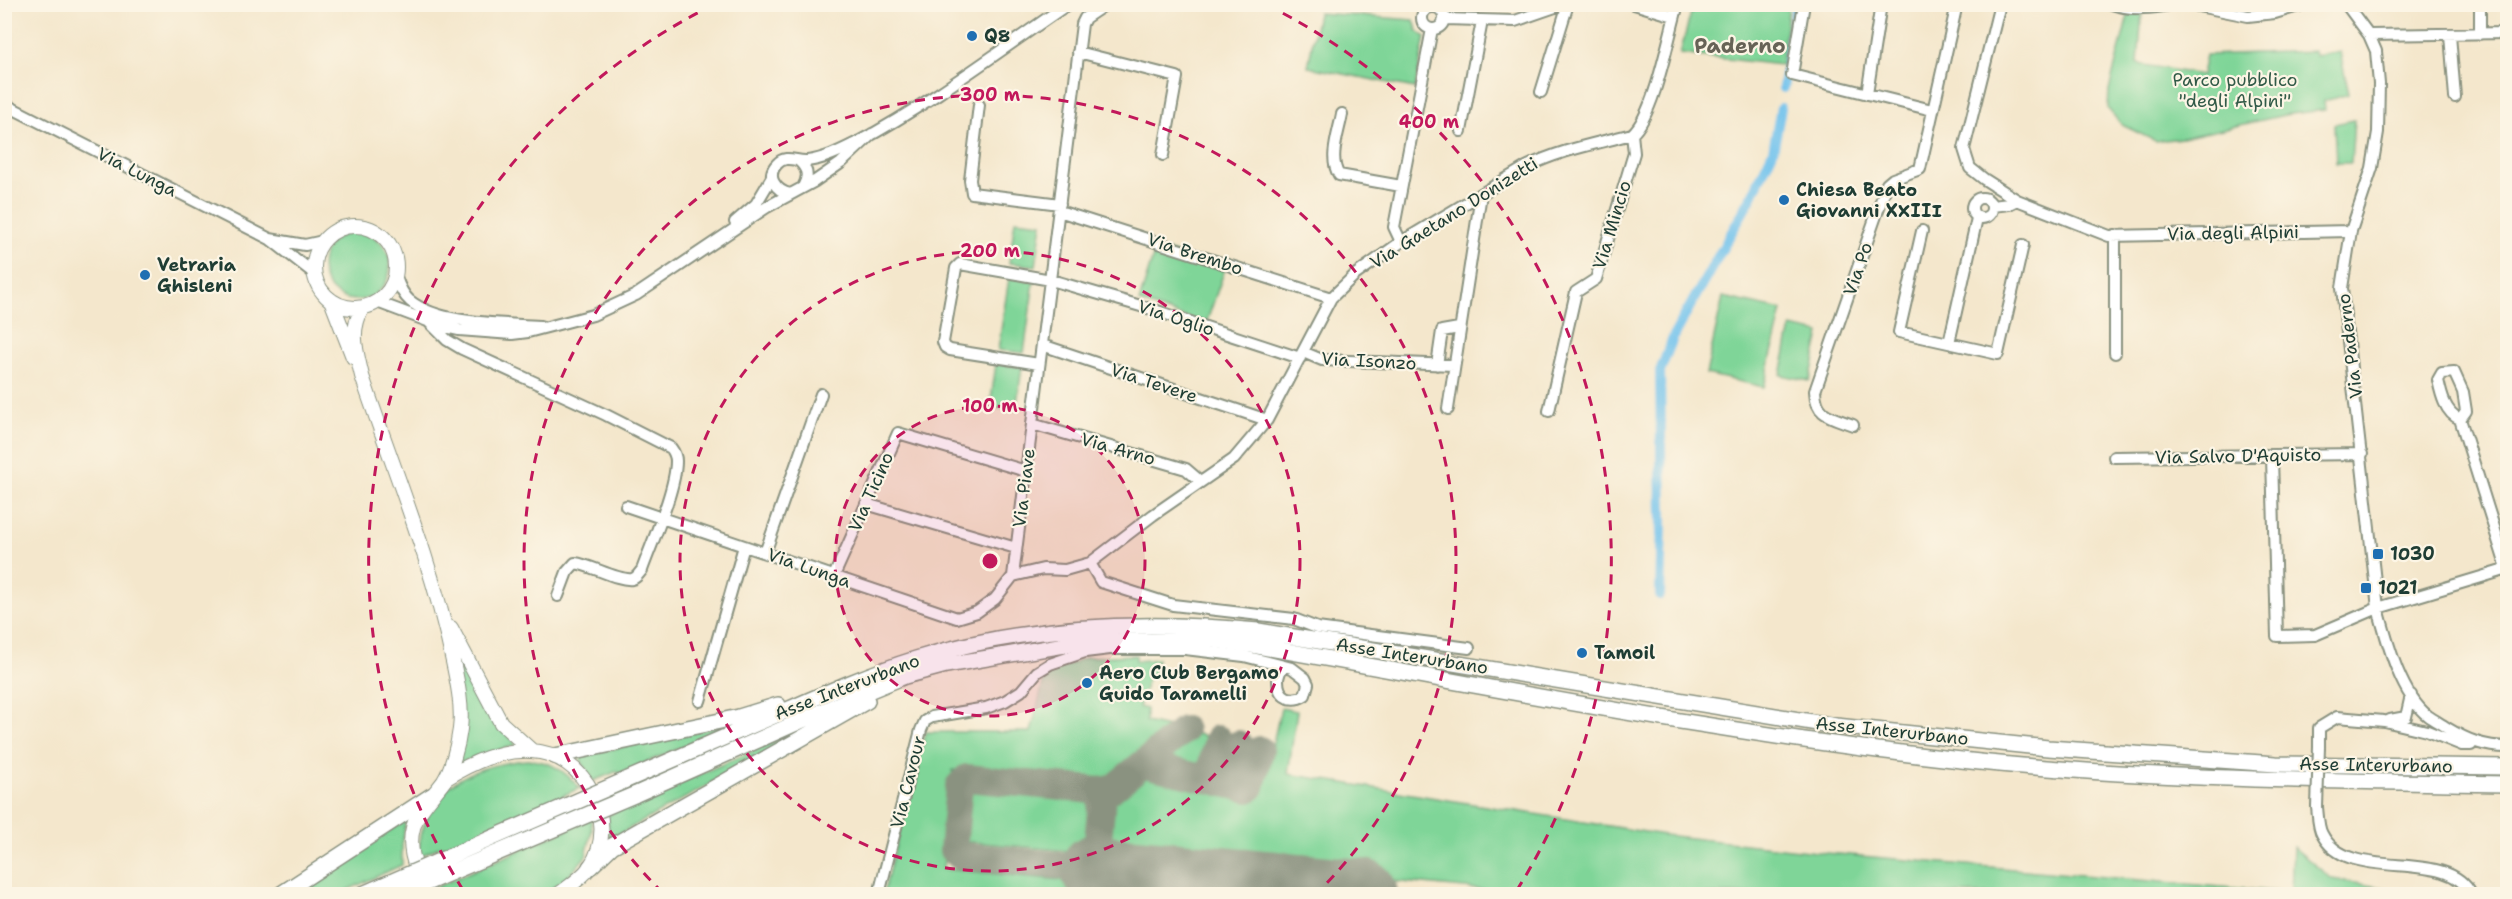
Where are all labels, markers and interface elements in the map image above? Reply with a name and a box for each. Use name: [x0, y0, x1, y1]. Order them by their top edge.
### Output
place label: Q8: [984, 24, 1010, 48]
marker: Q8: [965, 29, 979, 43]
district label: Paderno: [1694, 32, 1786, 60]
park label: Parco pubblico "degli Alpini": [2173, 68, 2297, 113]
text: 300 m: [960, 83, 1021, 107]
text: 400 m: [1399, 110, 1460, 134]
street label: Via Lunga: [93, 142, 181, 202]
street label: Via Gaetano Donizetti: [1365, 151, 1543, 275]
street label: Via Mincio: [1587, 178, 1637, 272]
place label: Chiesa Beato Giovanni XXIII: [1796, 178, 1942, 223]
marker: Chiesa Beato Giovanni XXIII: [1777, 193, 1791, 207]
street label: Via degli Alpini: [2167, 220, 2299, 246]
street label: Via Brembo: [1144, 227, 1246, 281]
text: 200 m: [960, 239, 1021, 263]
street label: Via Po: [1838, 239, 1878, 299]
place label: Vetraria Ghisleni: [157, 253, 237, 298]
marker: Vetraria Ghisleni: [138, 268, 152, 282]
street label: Via Paderno: [2332, 292, 2368, 400]
street label: Via Oglio: [1135, 294, 1217, 342]
street label: Via Isonzo: [1321, 347, 1417, 375]
street label: Via Tevere: [1108, 358, 1200, 408]
text: 100 m: [962, 394, 1018, 418]
street label: Via Arno: [1078, 427, 1158, 471]
street label: Via Salvo D'Aquisto: [2154, 443, 2322, 469]
street label: Via Piave: [1007, 447, 1041, 529]
street label: Via Ticino: [843, 448, 899, 536]
place label: 1030: [2390, 542, 2435, 566]
street label: Via Lunga: [764, 543, 854, 593]
marker: 1030: [2371, 547, 2385, 561]
centre of rings: [980, 551, 1000, 571]
place label: 1021: [2378, 576, 2418, 600]
marker: 1021: [2359, 581, 2373, 595]
street label: Asse Interurbano: [1334, 632, 1490, 680]
place label: Tamoil: [1594, 641, 1655, 665]
marker: Tamoil: [1575, 646, 1589, 660]
street label: Asse Interurbano: [771, 648, 923, 726]
place label: Aero Club Bergamo Guido Taramelli: [1099, 661, 1279, 706]
marker: Aero Club Bergamo Guido Taramelli: [1080, 676, 1094, 690]
street label: Asse Interurbano: [1814, 711, 1970, 751]
street label: Via Cavour: [885, 733, 931, 831]
street label: Asse Interurbano: [2299, 752, 2453, 778]

